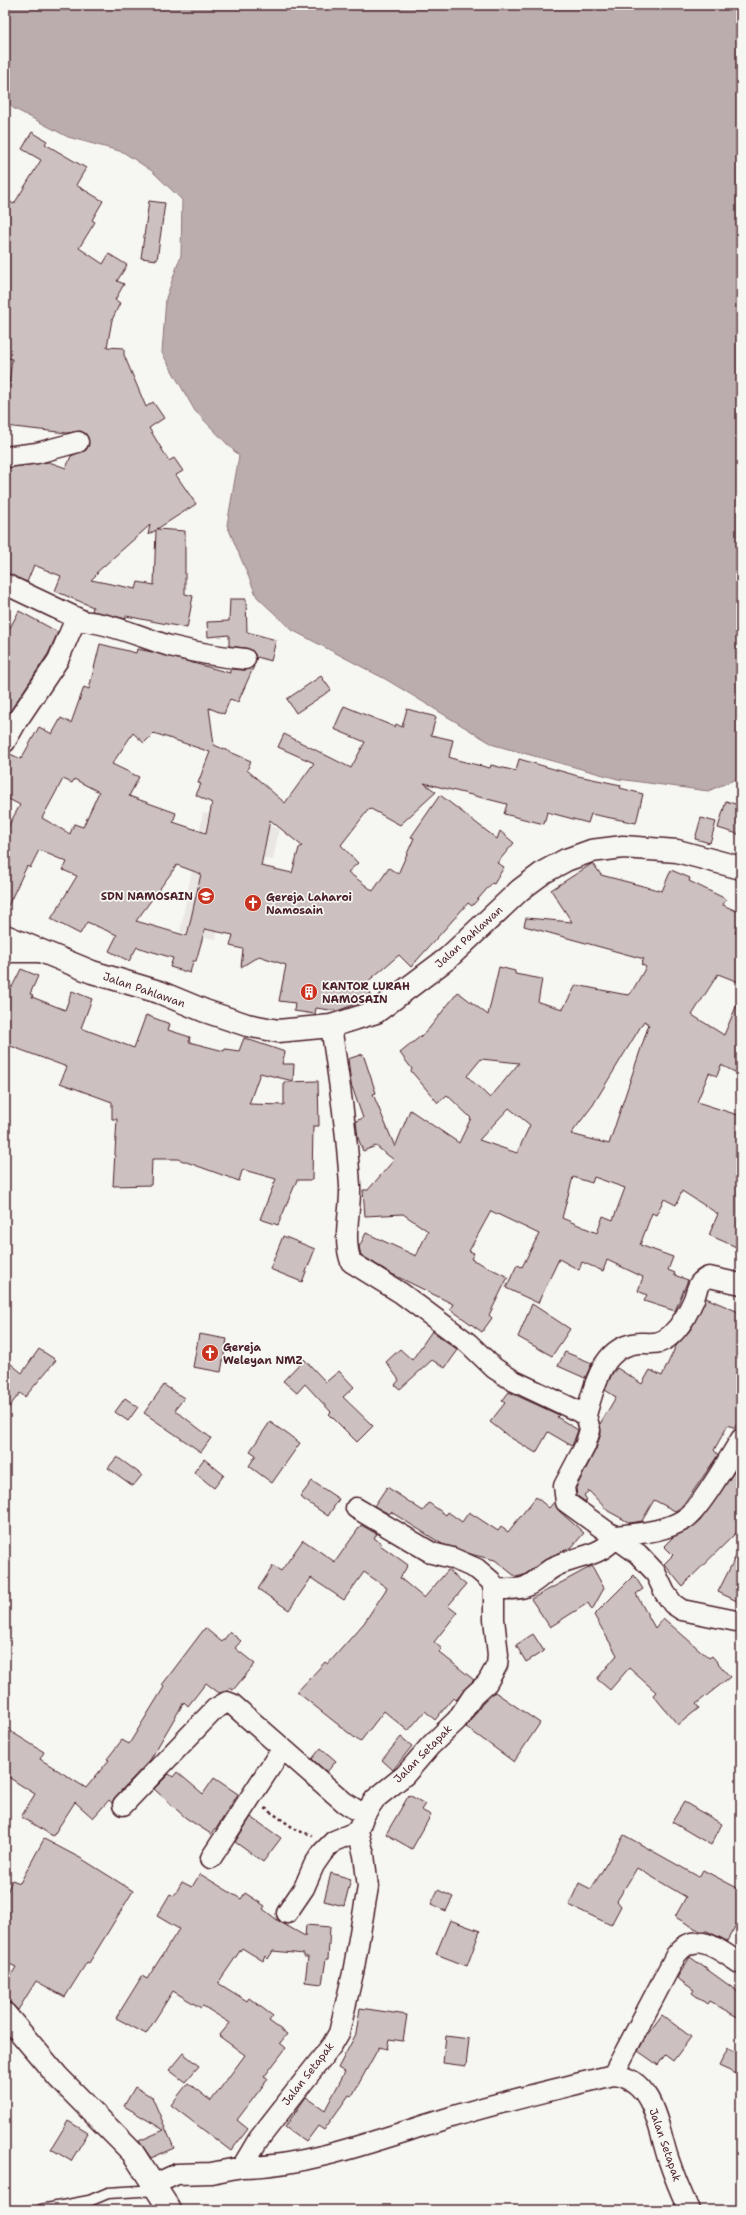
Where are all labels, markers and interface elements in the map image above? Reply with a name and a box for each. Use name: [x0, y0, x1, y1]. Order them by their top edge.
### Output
school or university icon: SDN NAMOSAIN: [196, 886, 216, 906]
place label: SDN NAMOSAIN: [101, 889, 193, 904]
place label: Gereja Laharoi Namosain: [266, 890, 352, 918]
church icon: Gereja Laharoi Namosain: [243, 893, 263, 913]
street label: Jalan Pahlawan: [432, 902, 506, 971]
street label: Jalan Pahlawan: [101, 969, 187, 1011]
place label: KANTOR LURAH NAMOSAIN: [322, 979, 410, 1007]
building icon: KANTOR LURAH NAMOSAIN: [299, 982, 319, 1002]
place label: Gereja Weleyan NMZ: [223, 1340, 303, 1368]
church icon: Gereja Weleyan NMZ: [200, 1343, 220, 1363]
street label: Jalan Setapak: [391, 1722, 455, 1786]
street label: Jalan Setapak: [278, 2039, 338, 2109]
street label: Jalan Setapak: [645, 2106, 685, 2184]

